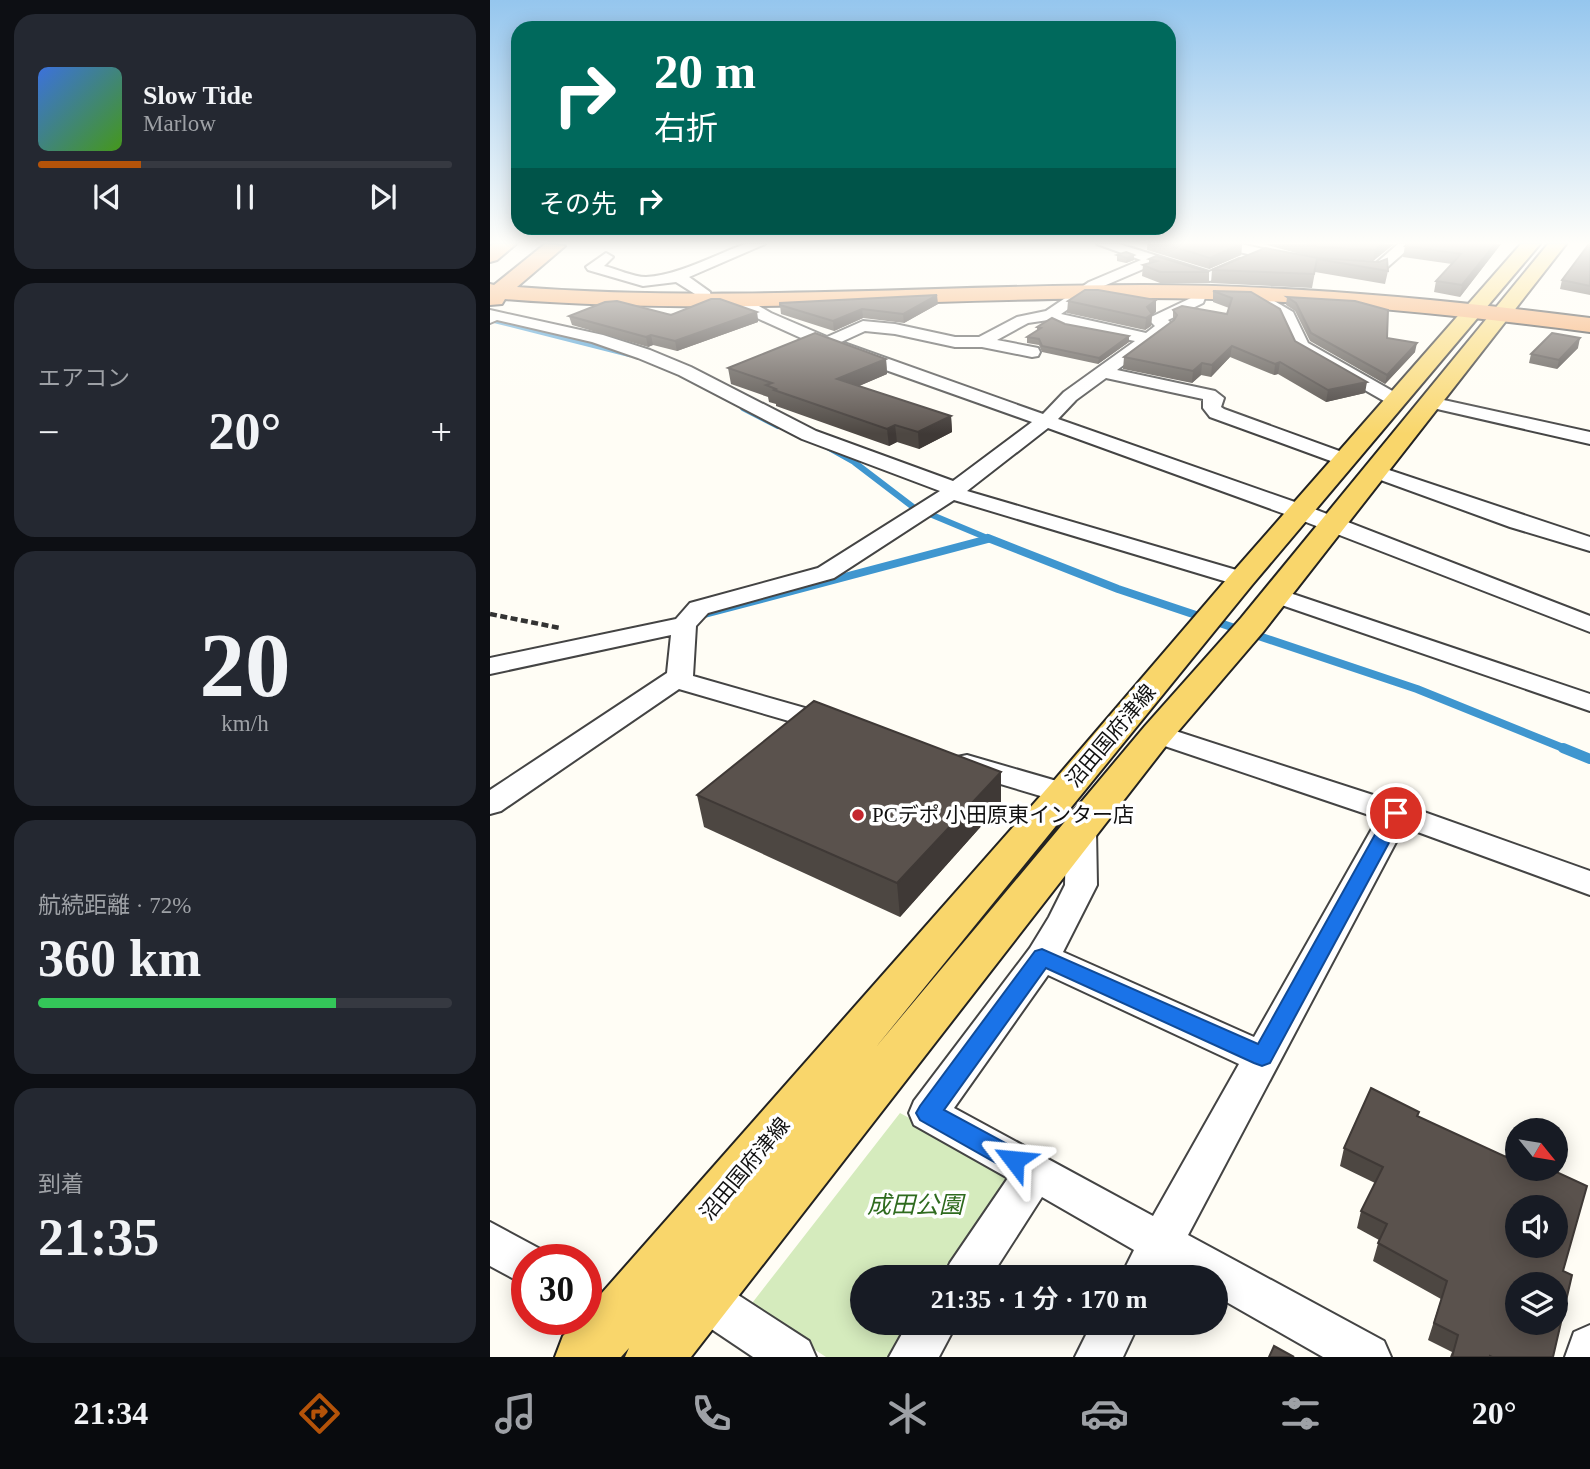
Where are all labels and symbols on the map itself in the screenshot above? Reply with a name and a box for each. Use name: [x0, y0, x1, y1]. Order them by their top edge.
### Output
street label: 沼田国府津線: [1061, 680, 1161, 792]
pin: [1366, 783, 1426, 843]
place label: PCデポ 小田原東インター店: [872, 803, 1134, 827]
marker: PCデポ 小田原東インター店: [850, 807, 866, 823]
street label: 沼田国府津線: [695, 1113, 795, 1225]
north arrow: [1505, 1118, 1568, 1181]
position arrow: [977, 1123, 1051, 1197]
park label: 成田公園: [867, 1192, 966, 1218]
speed limit sign: 30: [511, 1244, 602, 1335]

